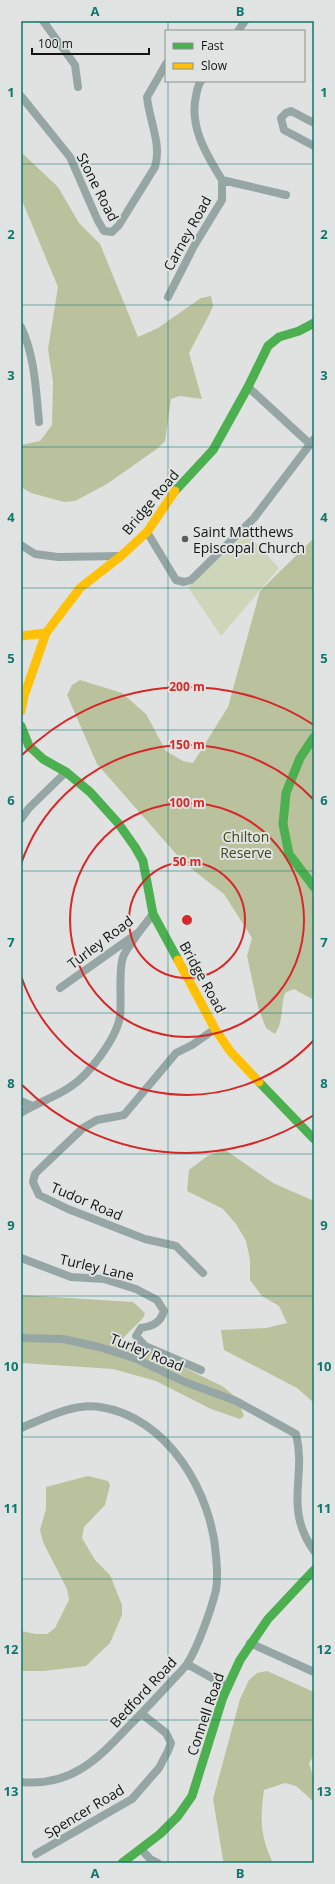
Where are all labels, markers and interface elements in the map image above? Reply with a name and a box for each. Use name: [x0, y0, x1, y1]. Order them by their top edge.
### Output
text: A: [91, 2, 100, 20]
text: B: [236, 2, 245, 20]
scale bar: [32, 30, 149, 56]
legend: [165, 30, 305, 82]
text: 100 m: [38, 35, 73, 52]
text: Fast: [201, 37, 224, 54]
text: Slow: [201, 57, 228, 74]
text: 1: [7, 83, 15, 101]
text: 1: [320, 83, 328, 101]
street label: Stone Road: [73, 149, 123, 225]
street label: Carney Road: [159, 192, 215, 274]
text: 2: [7, 225, 15, 243]
text: 2: [320, 225, 328, 243]
text: 3: [7, 366, 15, 384]
text: 3: [320, 366, 328, 384]
street label: Bridge Road: [117, 465, 183, 539]
text: 4: [7, 508, 15, 526]
text: 4: [320, 508, 328, 526]
place label: Saint Matthews Episcopal Church: [193, 522, 305, 557]
marker: Saint Matthews Episcopal Church: [180, 534, 190, 544]
text: 5: [7, 649, 15, 667]
text: 5: [320, 649, 328, 667]
text: 200 m: [169, 678, 205, 695]
text: 150 m: [169, 736, 205, 753]
text: 6: [7, 791, 15, 809]
text: 6: [320, 791, 328, 809]
text: 100 m: [169, 794, 205, 811]
park label: Chilton Reserve: [220, 827, 272, 862]
text: 50 m: [173, 853, 201, 870]
street label: Turley Road: [63, 911, 137, 973]
centre of rings: [180, 913, 194, 927]
text: 7: [7, 933, 15, 951]
text: 7: [320, 933, 328, 951]
street label: Bridge Road: [175, 938, 231, 1016]
text: 8: [7, 1074, 15, 1092]
text: 8: [320, 1074, 328, 1092]
street label: Tudor Road: [48, 1177, 126, 1225]
text: 9: [7, 1216, 15, 1234]
text: 9: [320, 1216, 328, 1234]
street label: Turley Lane: [58, 1249, 136, 1285]
street label: Turley Road: [108, 1329, 186, 1375]
text: 10: [4, 1357, 18, 1375]
text: 10: [317, 1357, 331, 1375]
text: 11: [4, 1499, 18, 1517]
text: 11: [317, 1499, 331, 1517]
text: 12: [4, 1640, 19, 1658]
text: 12: [317, 1640, 332, 1658]
street label: Bedford Road: [105, 1653, 181, 1731]
street label: Connell Road: [182, 1670, 228, 1758]
street label: Spencer Road: [41, 1780, 127, 1842]
text: 13: [4, 1782, 18, 1800]
text: 13: [317, 1782, 331, 1800]
text: A: [91, 1864, 100, 1882]
text: B: [236, 1864, 245, 1882]

